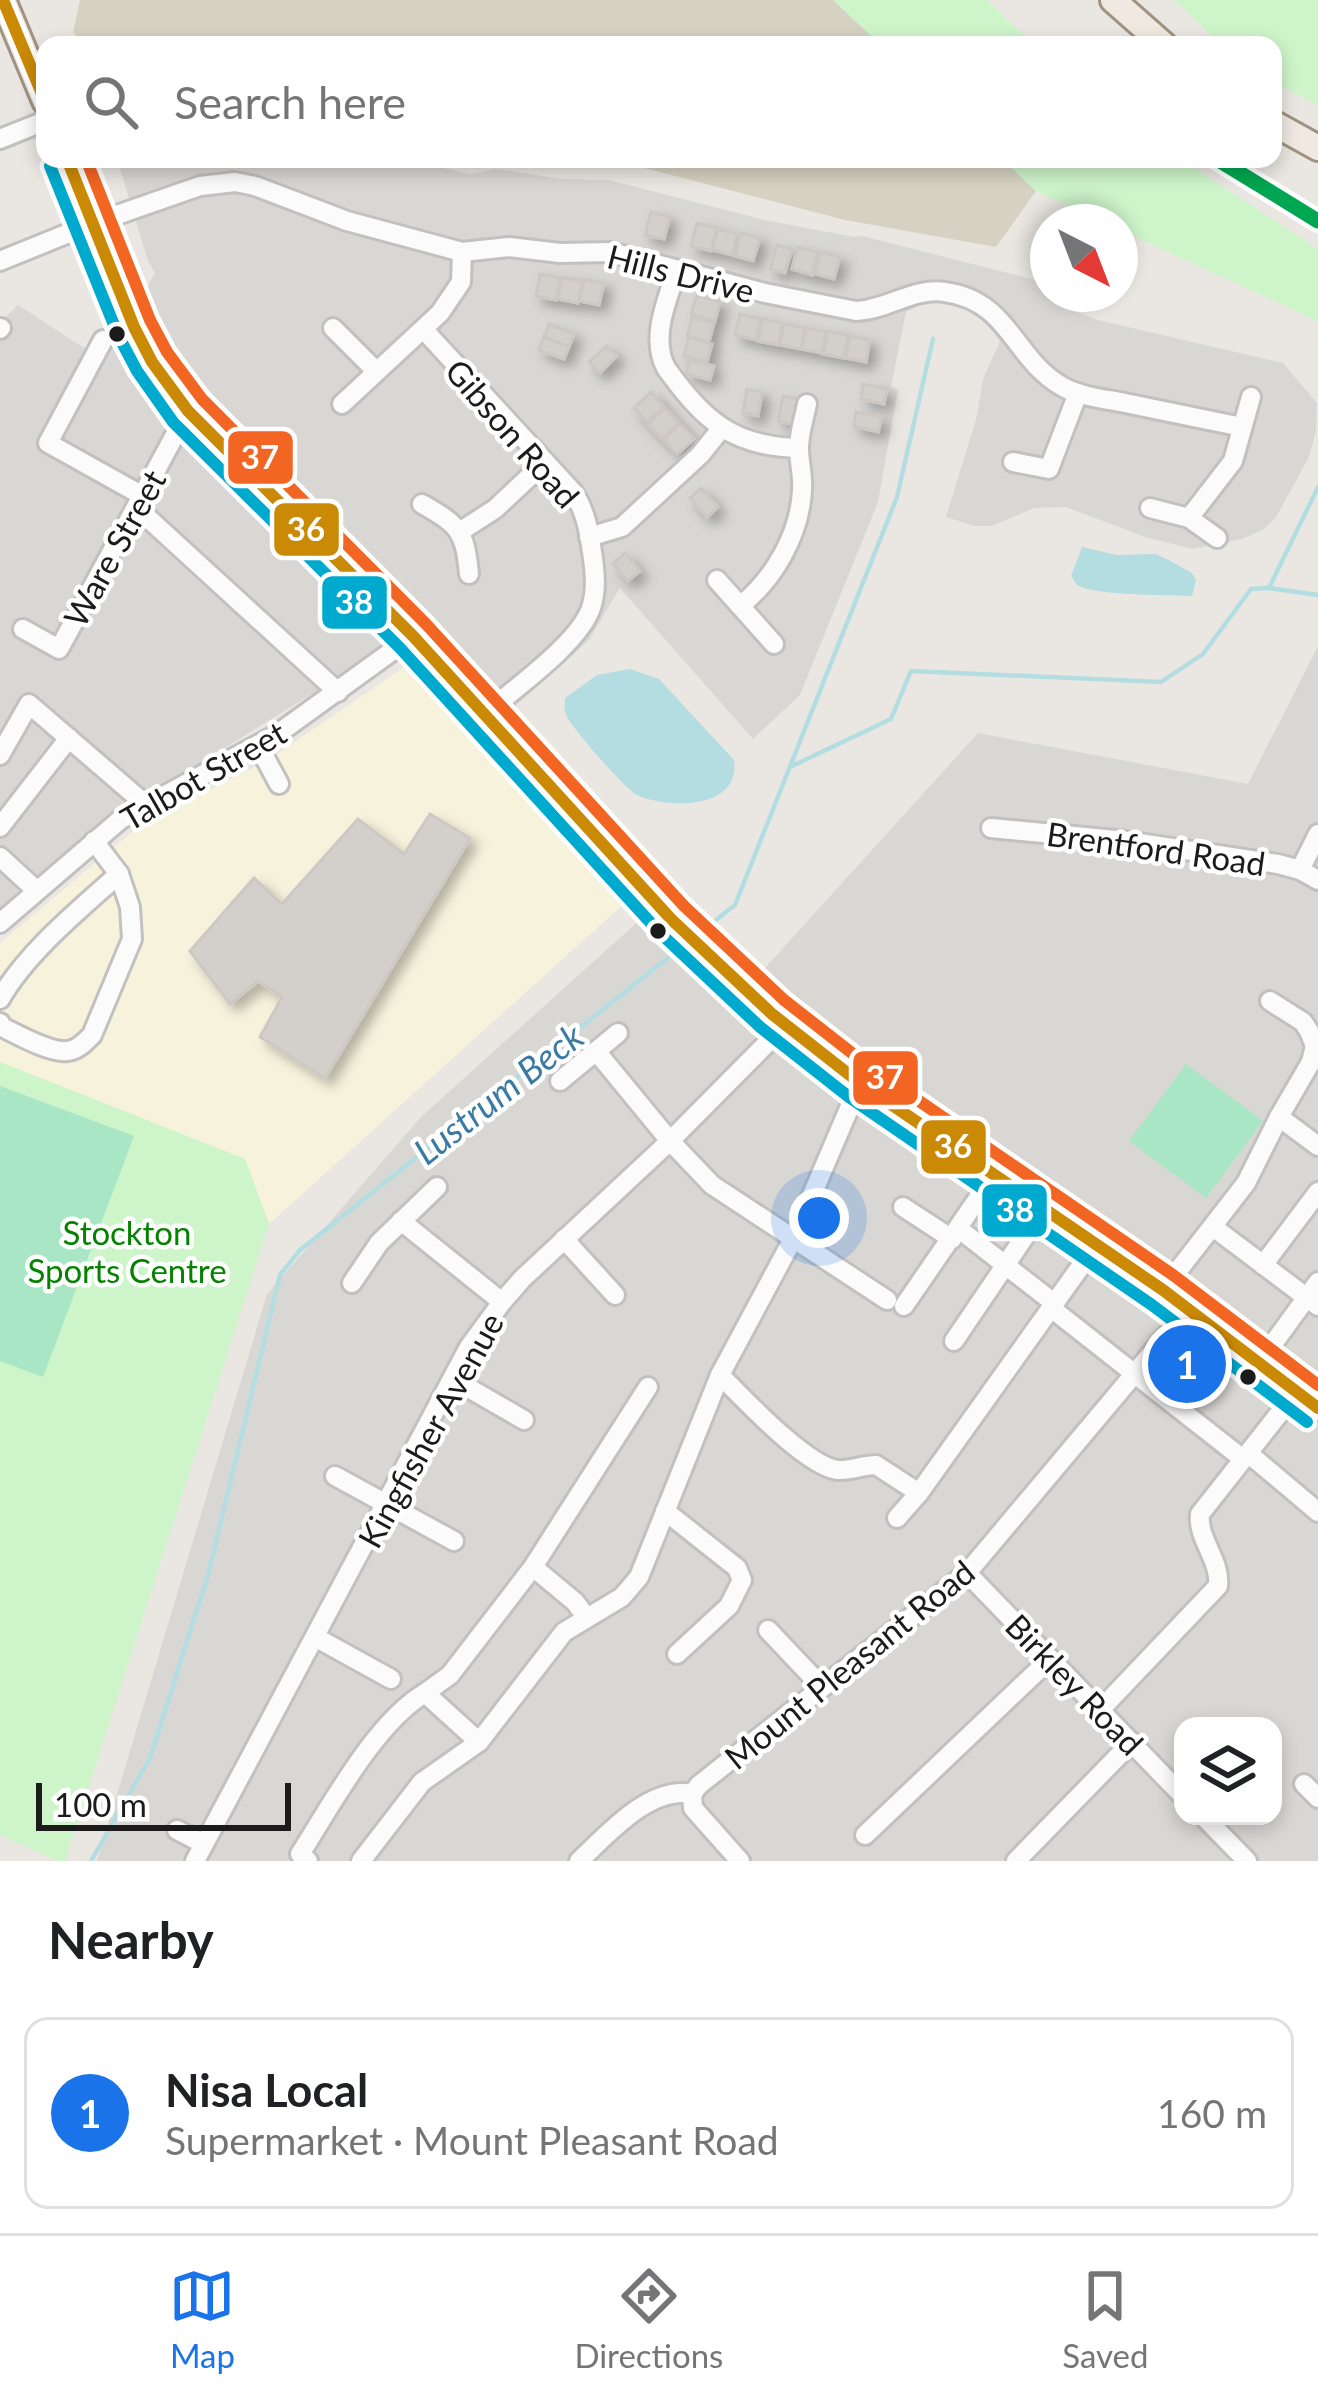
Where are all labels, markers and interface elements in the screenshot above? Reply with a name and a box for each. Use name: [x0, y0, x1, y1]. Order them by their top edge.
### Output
search box: [36, 36, 1282, 168]
icon: search: [78, 69, 144, 135]
text: Search here: [174, 75, 406, 129]
north arrow: [1030, 204, 1138, 312]
street label: Hills Drive: [603, 235, 759, 311]
unlabelled marker: [106, 323, 128, 345]
street label: Gibson Road: [438, 351, 588, 515]
line badge: 37: [226, 429, 295, 486]
text: 37: [241, 436, 279, 476]
street label: Ware Street: [55, 463, 173, 633]
line badge: 36: [272, 501, 341, 558]
text: 36: [287, 508, 325, 548]
line badge: 38: [320, 574, 389, 631]
text: 38: [335, 581, 373, 621]
street label: Talbot Street: [113, 712, 293, 838]
street label: Brentford Road: [1044, 813, 1268, 883]
unlabelled marker: [647, 920, 669, 942]
water label: Lustrum Beck: [405, 1013, 592, 1173]
line badge: 37: [851, 1049, 920, 1107]
text: 37: [866, 1056, 904, 1096]
line badge: 36: [919, 1118, 988, 1176]
text: 36: [934, 1125, 972, 1165]
line badge: 38: [980, 1182, 1049, 1239]
your location: [789, 1188, 849, 1248]
text: 38: [996, 1189, 1034, 1229]
park label: Stockton Sports Centre: [27, 1212, 227, 1290]
street label: Kingfisher Avenue: [349, 1306, 511, 1554]
pin: 1: [1148, 1319, 1226, 1409]
unlabelled marker: [1237, 1366, 1259, 1388]
street label: Mount Pleasant Road: [716, 1551, 982, 1777]
street label: Birkley Road: [998, 1605, 1152, 1763]
map controls: [1174, 1717, 1282, 1825]
button: layers: [1174, 1717, 1282, 1825]
scale bar: [36, 1777, 291, 1830]
text: 100 m: [54, 1784, 147, 1824]
text: Nearby: [48, 1909, 214, 1970]
text: Nisa Local: [165, 2063, 368, 2117]
text: 1: [79, 2090, 101, 2136]
text: 160 m: [1157, 2090, 1267, 2136]
text: Supermarket · Mount Pleasant Road: [165, 2117, 779, 2163]
tab: Map: [169, 2263, 235, 2375]
tab: Directions: [574, 2263, 723, 2375]
tab: Saved: [1062, 2263, 1149, 2375]

